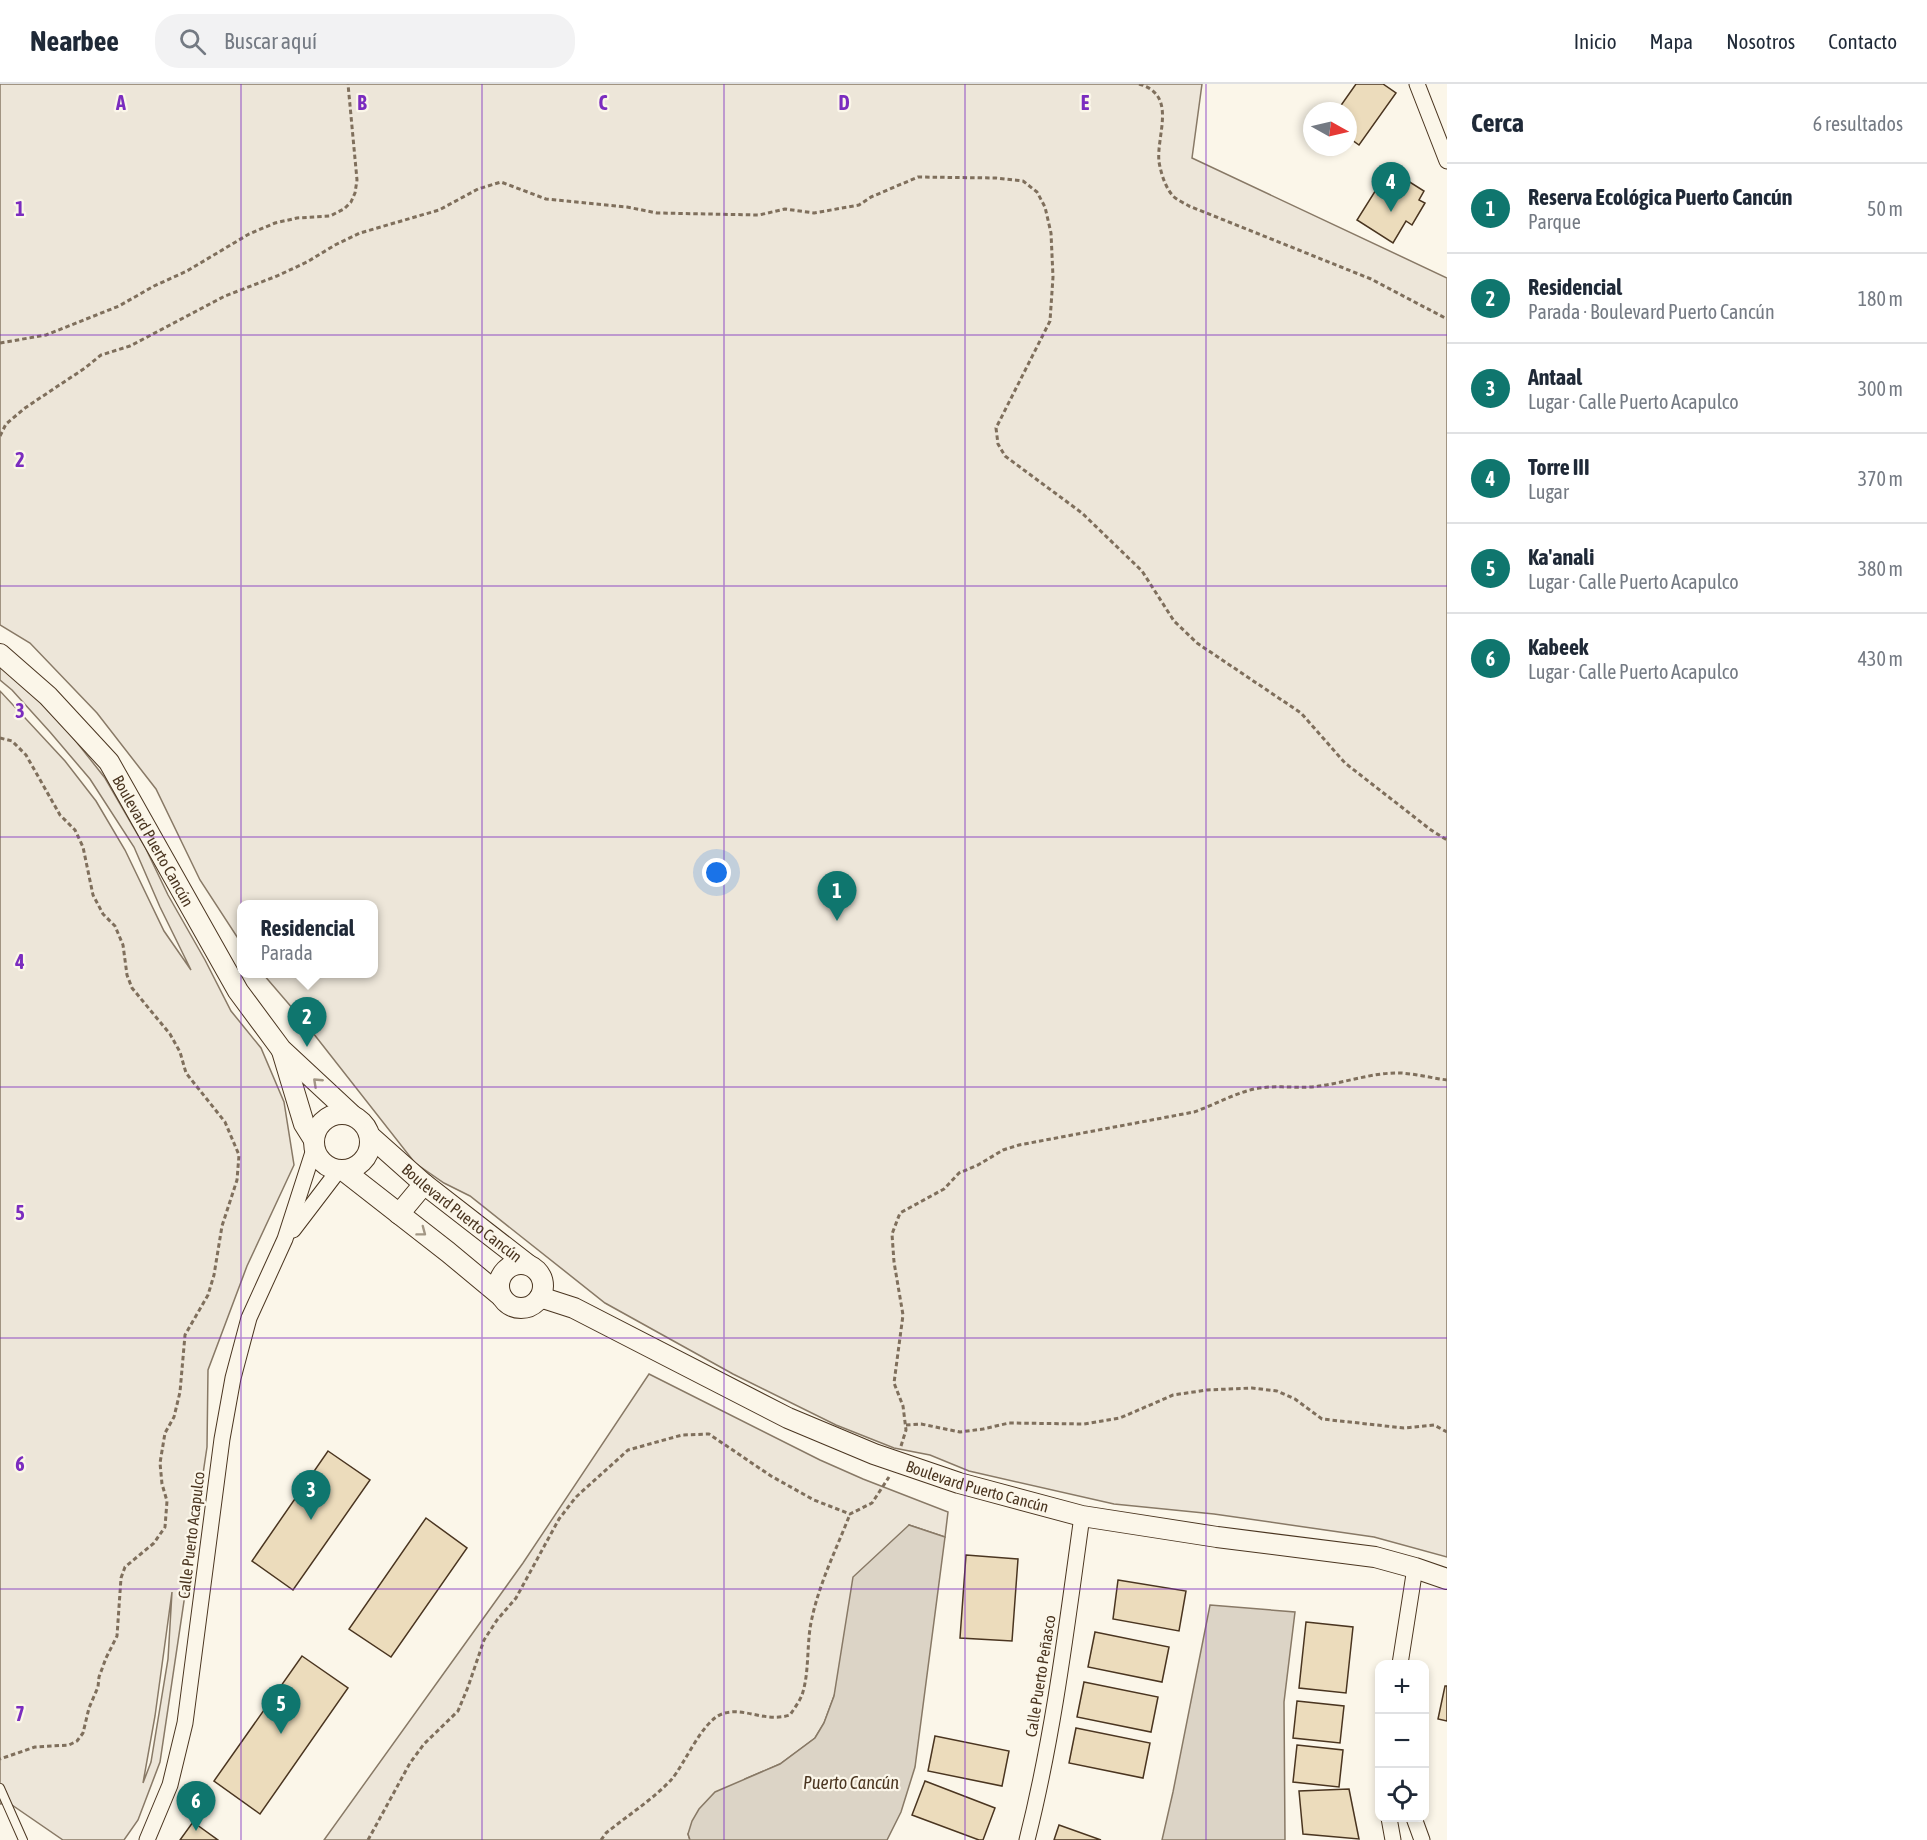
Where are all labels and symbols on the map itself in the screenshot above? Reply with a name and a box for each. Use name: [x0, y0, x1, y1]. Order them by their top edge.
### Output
text: A: [115, 91, 126, 114]
text: B: [357, 91, 367, 114]
text: C: [599, 91, 608, 114]
text: D: [838, 91, 850, 114]
text: E: [1081, 91, 1090, 114]
north arrow: [1303, 102, 1357, 156]
pin: 4: [1372, 162, 1410, 212]
text: 1: [15, 197, 25, 220]
text: 2: [15, 448, 25, 471]
text: 3: [15, 699, 25, 722]
street label: Boulevard Puerto Cancún: [109, 772, 197, 910]
your location: [702, 858, 731, 887]
pin: 1: [818, 872, 856, 921]
text: 4: [14, 950, 25, 973]
pin: 2: [288, 998, 326, 1047]
one-way arrow: [313, 1078, 323, 1089]
street label: Boulevard Puerto Cancún: [398, 1160, 526, 1266]
text: 5: [15, 1201, 25, 1224]
one-way arrow: [415, 1224, 426, 1235]
text: 6: [15, 1452, 25, 1475]
street label: Boulevard Puerto Cancún: [904, 1457, 1051, 1516]
street label: Calle Puerto Acapulco: [174, 1470, 209, 1600]
pin: 3: [292, 1470, 330, 1520]
street label: Calle Puerto Peñasco: [1021, 1614, 1059, 1738]
pin: 5: [262, 1684, 300, 1734]
text: 7: [15, 1702, 25, 1725]
water label: Puerto Cancún: [803, 1772, 899, 1793]
pin: 6: [176, 1782, 216, 1831]

